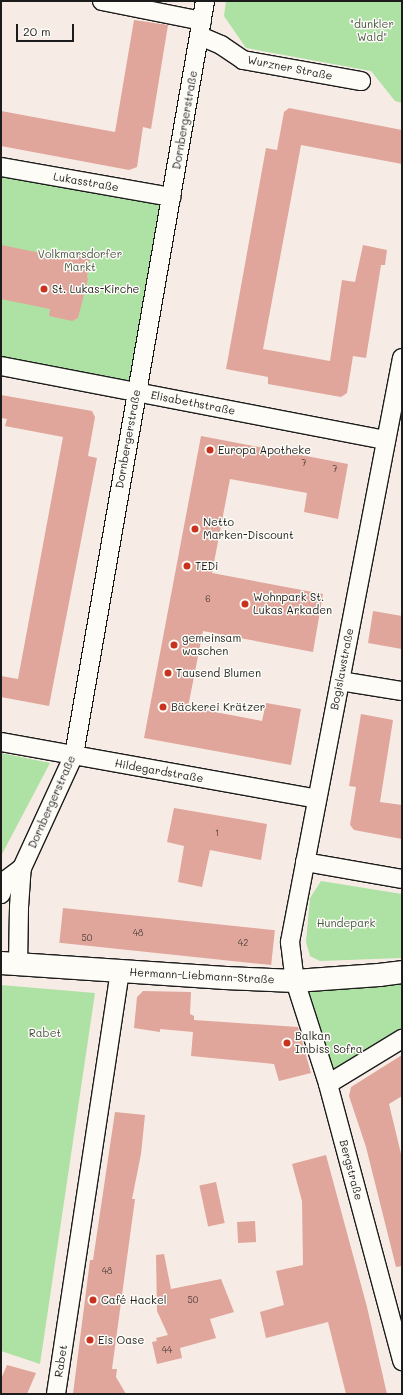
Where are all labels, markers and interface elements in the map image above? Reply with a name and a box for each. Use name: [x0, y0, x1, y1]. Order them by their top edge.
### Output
scale bar: [18, 16, 76, 42]
park label: "dunkler Wald": [350, 18, 394, 44]
text: 20 m: [23, 23, 51, 39]
street label: Wurzner Straße: [246, 53, 334, 83]
street label: Dornbergerstraße: [170, 70, 200, 170]
street label: Lukasstraße: [52, 170, 120, 194]
park label: Volkmarsdorfer Markt: [38, 248, 122, 274]
place label: St. Lukas-Kirche: [52, 282, 139, 296]
marker: St. Lukas-Kirche: [39, 284, 49, 294]
street label: Elisabethstraße: [150, 388, 236, 418]
street label: Dornbergerstraße: [113, 389, 143, 489]
place label: Europa Apotheke: [218, 443, 311, 457]
marker: Europa Apotheke: [205, 445, 215, 455]
house number: 7: [301, 458, 307, 468]
house number: 7: [332, 464, 338, 474]
place label: Netto Marken-Discount: [203, 516, 294, 542]
marker: Netto Marken-Discount: [190, 524, 200, 534]
place label: TEDi: [195, 559, 218, 573]
marker: TEDi: [182, 561, 192, 571]
place label: Wohnpark St. Lukas Arkaden: [253, 591, 332, 617]
house number: 6: [205, 594, 211, 604]
marker: Wohnpark St. Lukas Arkaden: [240, 599, 250, 609]
street label: Bogislawstraße: [328, 627, 356, 711]
place label: gemeinsam waschen: [182, 632, 241, 658]
marker: gemeinsam waschen: [169, 640, 179, 650]
place label: Tausend Blumen: [176, 666, 261, 680]
marker: Tausend Blumen: [163, 668, 173, 678]
place label: Bäckerei Krätzer: [171, 700, 265, 714]
marker: Bäckerei Krätzer: [158, 702, 168, 712]
street label: Dornbergerstraße: [26, 754, 78, 850]
street label: Hildegardstraße: [114, 757, 204, 785]
house number: 1: [215, 828, 219, 838]
park label: Hundepark: [317, 916, 375, 930]
house number: 48: [133, 928, 143, 938]
house number: 50: [82, 933, 92, 943]
house number: 42: [238, 938, 248, 948]
street label: Hermann-Liebmann-Straße: [129, 966, 275, 986]
park label: Rabet: [29, 1026, 61, 1040]
place label: Balkan Imbiss Sofra: [295, 1030, 363, 1056]
marker: Balkan Imbiss Sofra: [282, 1038, 292, 1048]
street label: Bergstraße: [337, 1138, 365, 1202]
house number: 48: [102, 1266, 112, 1276]
place label: Café Hackel: [101, 1293, 166, 1307]
marker: Café Hackel: [88, 1295, 98, 1305]
house number: 50: [188, 1295, 198, 1305]
place label: Eis Oase: [98, 1333, 144, 1347]
marker: Eis Oase: [85, 1335, 95, 1345]
street label: Rabet: [52, 1344, 70, 1378]
house number: 44: [162, 1345, 172, 1355]

